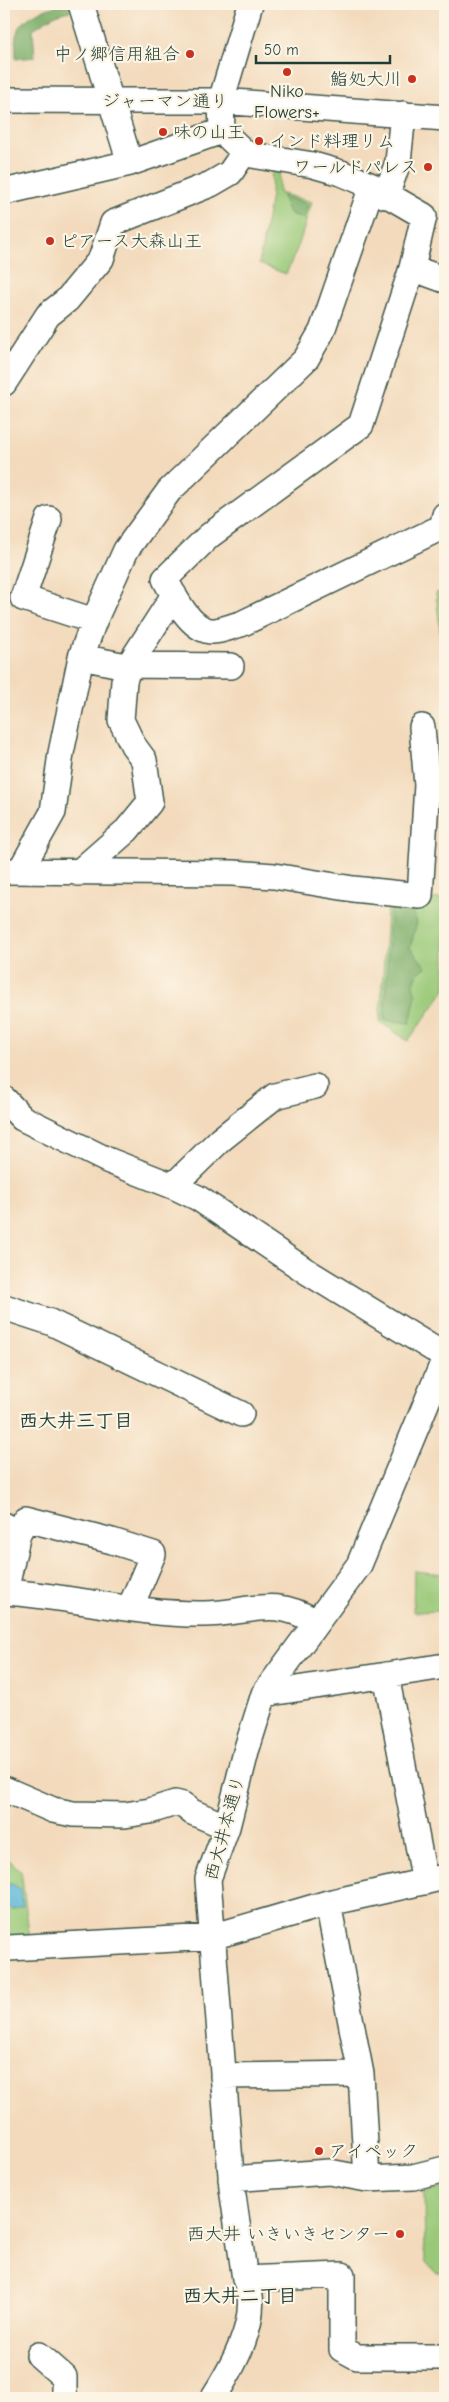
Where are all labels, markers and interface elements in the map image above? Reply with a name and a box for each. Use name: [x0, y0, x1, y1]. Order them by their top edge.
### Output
scale bar: [256, 32, 390, 64]
text: 50 m: [264, 41, 299, 59]
place label: 中ノ郷信用組合: [54, 44, 180, 65]
marker: 中ノ郷信用組合: [184, 48, 196, 60]
marker: Niko Flowers+: [281, 66, 293, 78]
place label: 鮨処大川: [330, 69, 402, 90]
marker: 鮨処大川: [406, 73, 418, 85]
place label: Niko Flowers+: [254, 81, 320, 123]
street label: ジャーマン通り: [102, 91, 228, 112]
place label: 味の山王: [173, 122, 245, 143]
marker: 味の山王: [157, 126, 169, 138]
place label: インド料理リム: [269, 131, 395, 152]
marker: インド料理リム: [253, 135, 265, 147]
place label: ワールドパレス: [293, 157, 418, 178]
marker: ワールドパレス: [422, 161, 434, 173]
place label: ピアース大森山王: [60, 231, 202, 252]
marker: ピアース大森山王: [44, 235, 56, 247]
district label: 西大井三丁目: [19, 1410, 133, 1432]
street label: 西大井本通り: [201, 1773, 249, 1883]
place label: アイペック: [329, 2141, 418, 2162]
marker: アイペック: [313, 2145, 325, 2157]
place label: 西大井 いきいきセンター: [187, 2224, 390, 2245]
marker: 西大井 いきいきセンター: [394, 2228, 406, 2240]
district label: 西大井二丁目: [183, 2285, 297, 2307]

